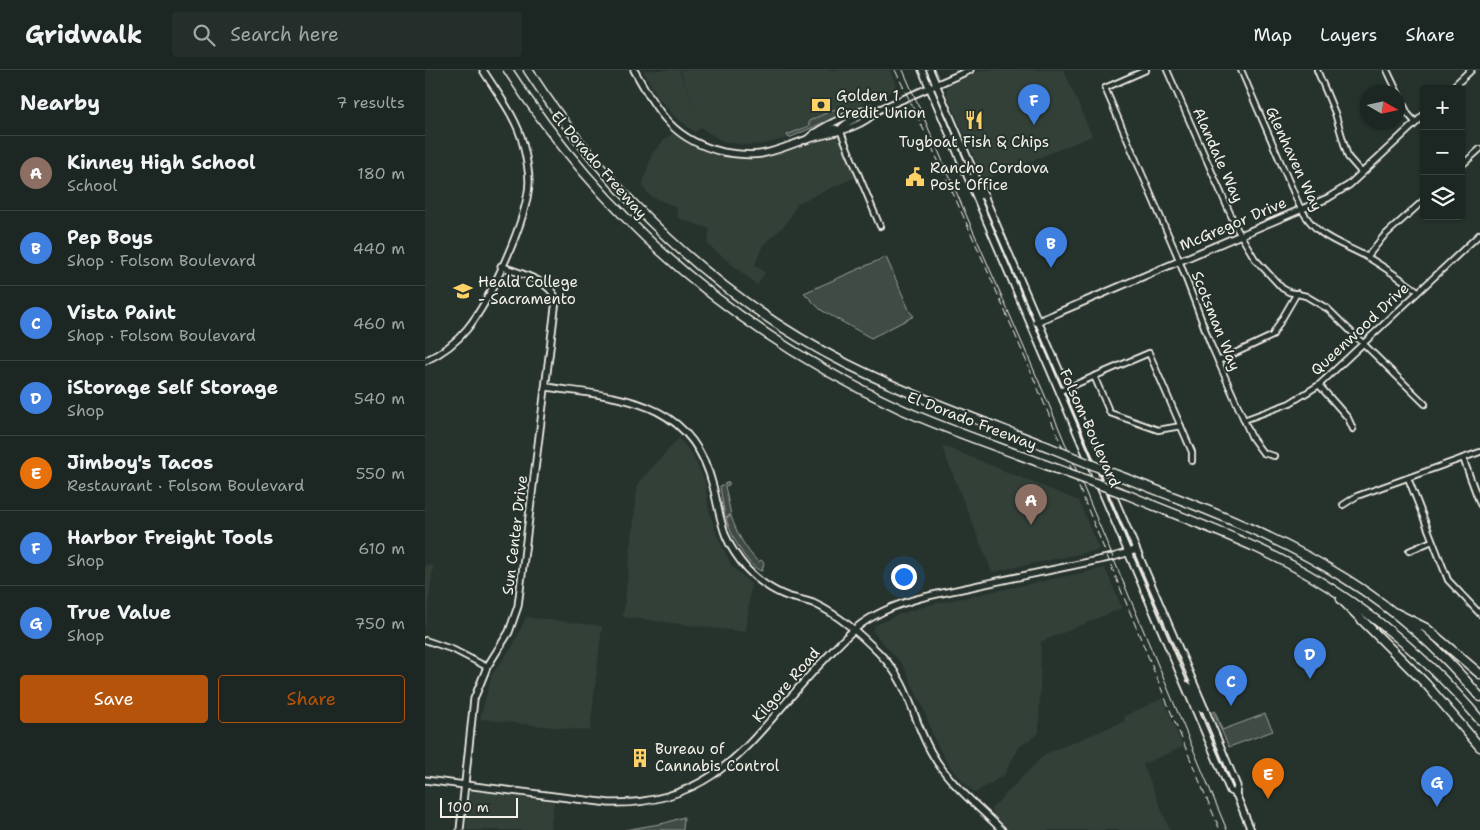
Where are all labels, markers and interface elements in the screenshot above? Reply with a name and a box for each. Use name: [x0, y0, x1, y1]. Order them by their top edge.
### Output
search box: [172, 12, 522, 57]
text: Gridwalk: [25, 19, 142, 51]
icon: search: [190, 21, 218, 49]
text: Search here: [230, 22, 339, 47]
text: Map: [1254, 23, 1292, 47]
text: Layers: [1320, 23, 1377, 47]
text: Share: [1405, 23, 1455, 47]
pin: F: [1018, 84, 1050, 125]
north arrow: [1360, 85, 1405, 130]
map controls: [1420, 85, 1465, 220]
button: +: [1420, 85, 1465, 130]
place label: Golden 1 Credit Union: [836, 86, 926, 123]
text: Nearby: [20, 89, 100, 117]
text: 7 results: [336, 92, 405, 113]
bank icon: Golden 1 Credit Union: [810, 94, 832, 116]
street label: Alandale Way: [1188, 104, 1248, 206]
street label: Glenhaven Way: [1261, 104, 1327, 214]
street label: El Dorado Freeway: [546, 107, 652, 223]
restaurant icon: Tugboat Fish & Chips: [963, 109, 985, 131]
button: −: [1420, 130, 1465, 175]
place label: Tugboat Fish & Chips: [899, 132, 1049, 152]
text: Kinney High School: [67, 150, 256, 175]
place label: Rancho Cordova Post Office: [930, 158, 1049, 195]
text: A: [30, 163, 42, 184]
text: 180 m: [357, 163, 405, 184]
public building icon: Rancho Cordova Post Office: [904, 166, 926, 188]
text: School: [67, 175, 117, 196]
button: layers: [1420, 175, 1465, 220]
street label: McGregor Drive: [1176, 192, 1290, 256]
text: Pep Boys: [67, 225, 153, 250]
pin: B: [1035, 227, 1067, 268]
text: B: [31, 238, 41, 259]
text: 440 m: [353, 238, 405, 259]
text: Shop · Folsom Boulevard: [67, 250, 256, 271]
street label: Scotsman Way: [1187, 268, 1245, 374]
place label: Heald College - Sacramento: [478, 272, 578, 309]
street label: Queenwood Drive: [1307, 278, 1413, 380]
school or university icon: Heald College - Sacramento: [452, 280, 474, 302]
text: Vista Paint: [67, 300, 176, 325]
text: C: [31, 313, 41, 334]
text: 460 m: [353, 313, 405, 334]
text: Shop · Folsom Boulevard: [67, 325, 256, 346]
street label: Folsom Boulevard: [1055, 366, 1125, 491]
text: iStorage Self Storage: [67, 375, 278, 400]
street label: El Dorado Freeway: [904, 387, 1040, 455]
text: D: [30, 388, 42, 409]
text: 540 m: [354, 388, 405, 409]
text: Shop: [67, 400, 104, 421]
text: Jimboy's Tacos: [67, 450, 213, 475]
text: E: [31, 463, 41, 484]
text: 550 m: [356, 463, 405, 484]
street label: Sun Center Drive: [498, 474, 532, 596]
text: Restaurant · Folsom Boulevard: [67, 475, 304, 496]
pin: A: [1015, 484, 1047, 525]
text: Harbor Freight Tools: [67, 525, 273, 550]
text: F: [31, 538, 41, 559]
text: 610 m: [358, 538, 405, 559]
text: Shop: [67, 550, 104, 571]
your location: [891, 564, 917, 590]
text: True Value: [67, 600, 171, 625]
text: G: [30, 613, 42, 634]
text: 750 m: [354, 613, 405, 634]
text: Shop: [67, 625, 104, 646]
pin: D: [1294, 638, 1326, 679]
street label: Kilgore Road: [748, 643, 825, 727]
pin: C: [1215, 665, 1247, 706]
button: Save: [20, 675, 208, 723]
button: Share: [218, 675, 405, 723]
place label: Bureau of Cannabis Control: [655, 739, 780, 776]
building icon: Bureau of Cannabis Control: [629, 747, 651, 769]
pin: E: [1252, 758, 1284, 799]
pin: G: [1421, 766, 1453, 807]
scale bar: [440, 795, 517, 818]
text: 100 m: [447, 798, 489, 816]

